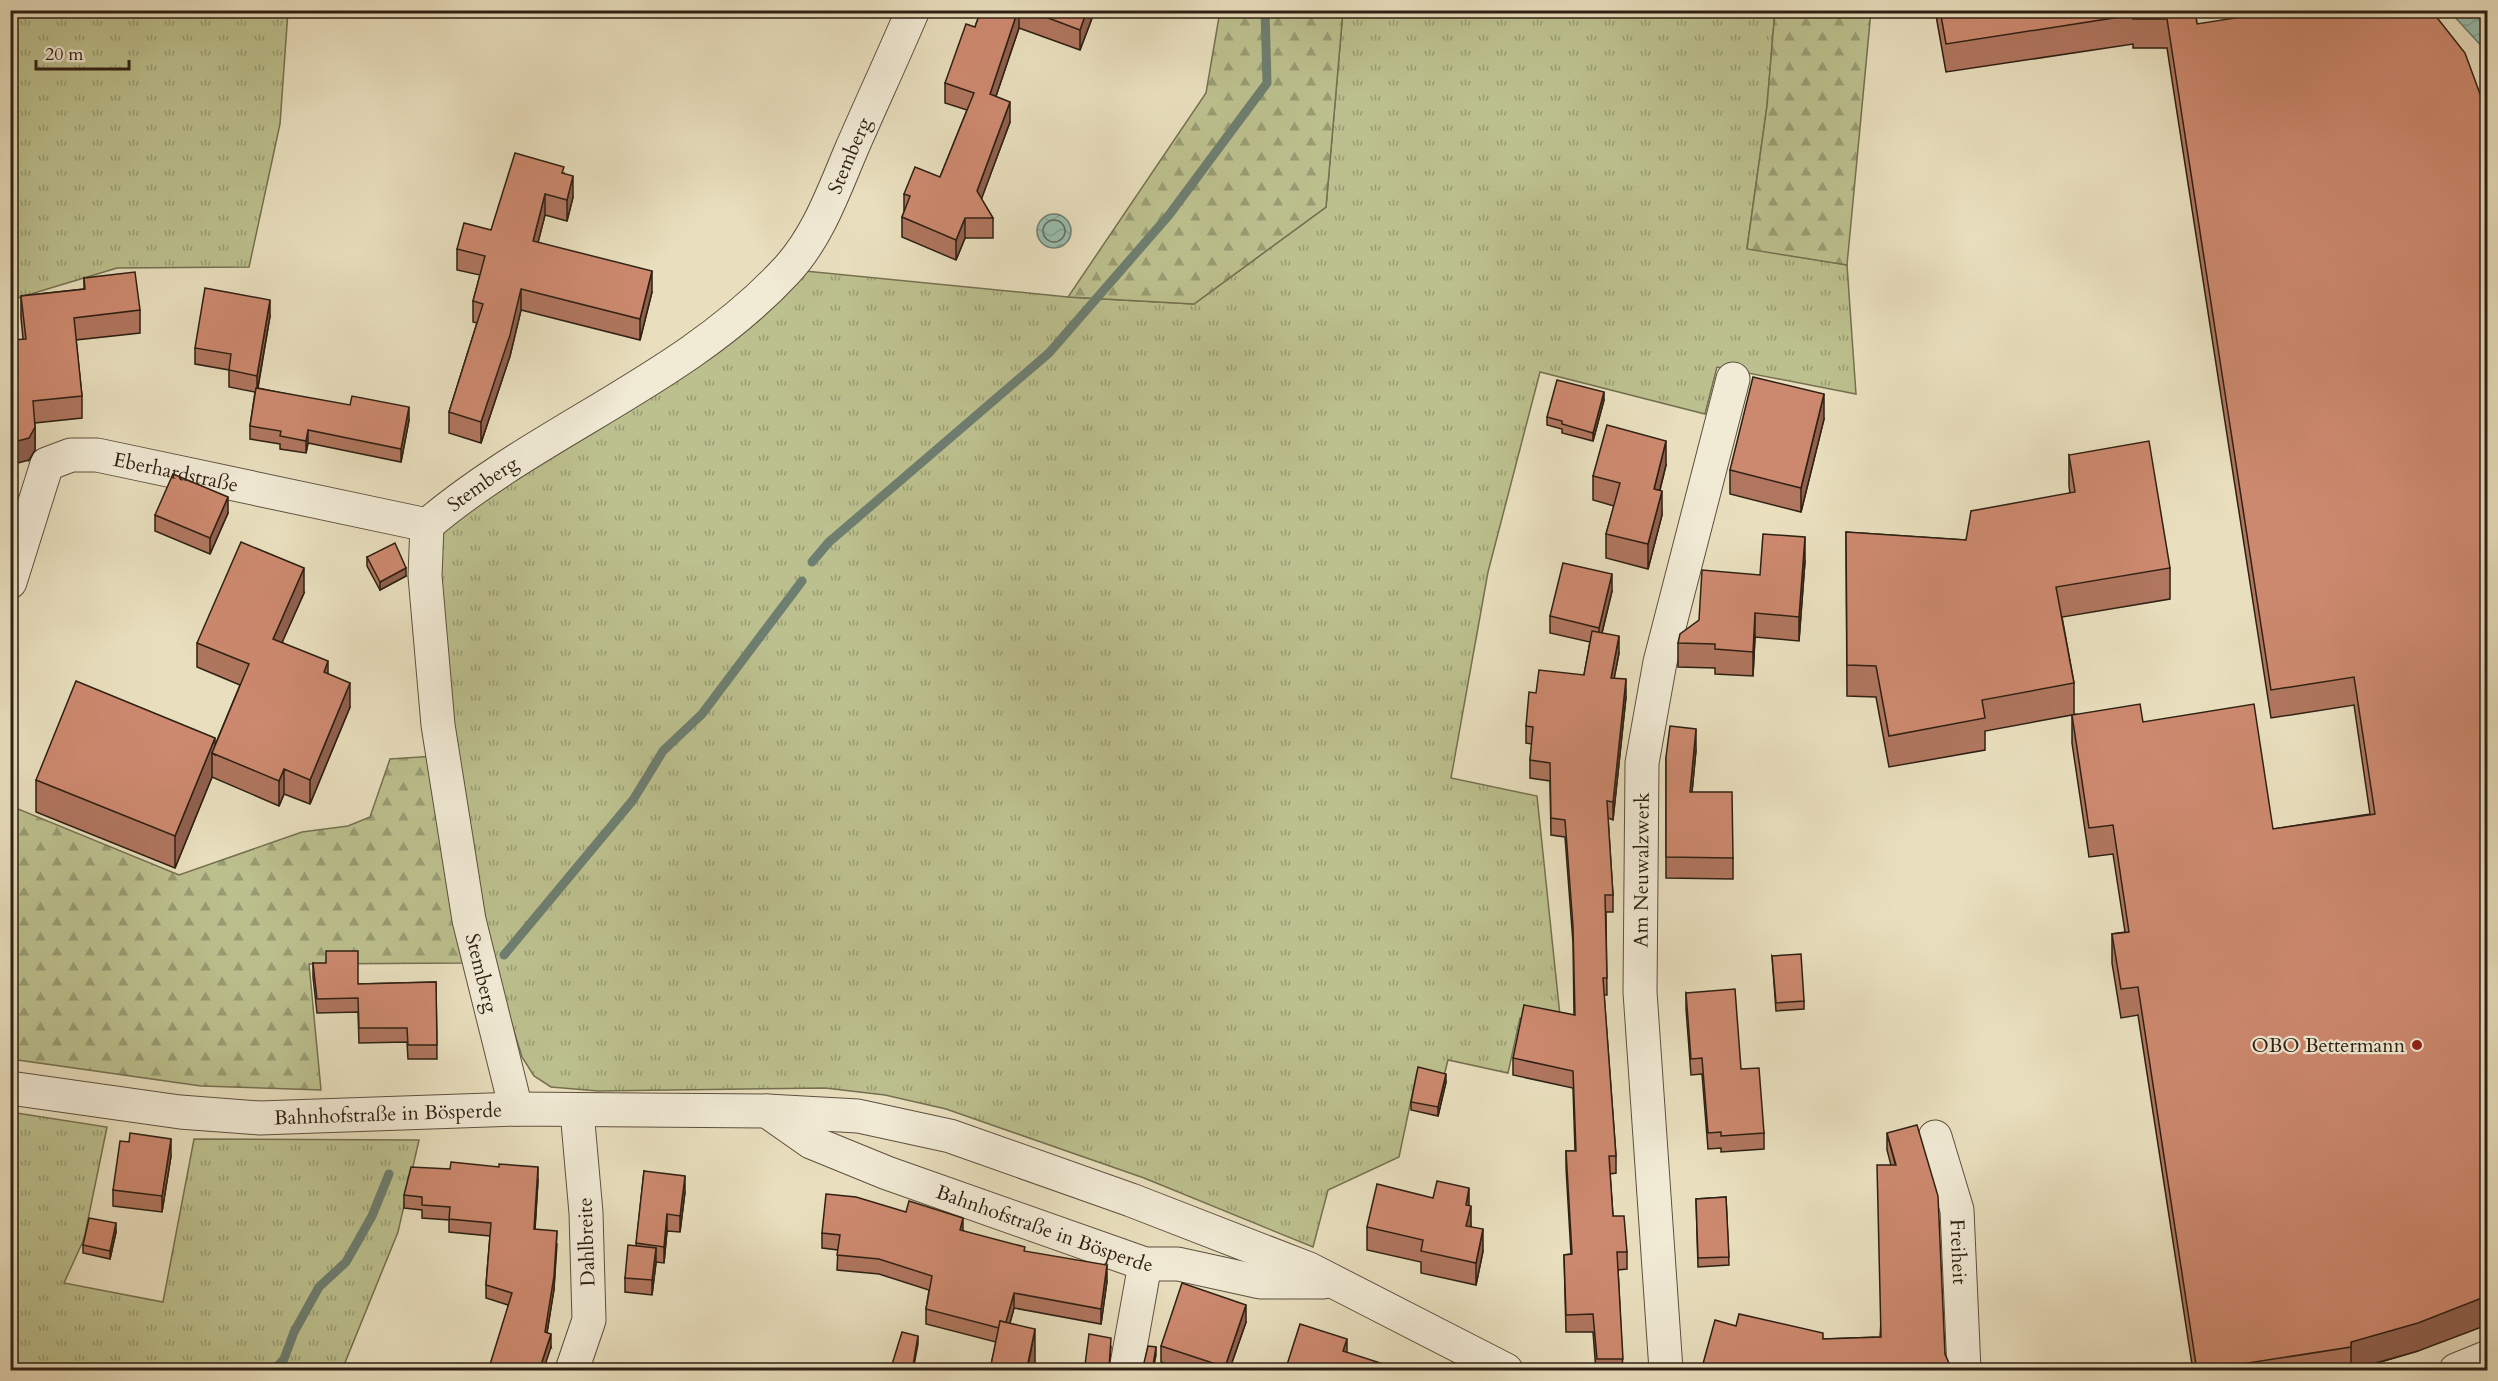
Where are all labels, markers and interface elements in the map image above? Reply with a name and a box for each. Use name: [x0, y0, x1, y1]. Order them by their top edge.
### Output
scale bar: [36, 33, 129, 71]
text: 20 m: [45, 42, 84, 67]
street label: Stemberg: [821, 113, 878, 198]
street label: Eberhardstraße: [111, 446, 241, 499]
street label: Stemberg: [442, 449, 524, 518]
street label: Am Neuwalzwerk: [1627, 792, 1656, 948]
street label: Stemberg: [459, 931, 505, 1016]
place label: OBO Bettermann: [2251, 1032, 2406, 1059]
marker: OBO Bettermann: [2410, 1038, 2424, 1052]
street label: Bahnhofstraße in Bösperde: [274, 1096, 503, 1131]
street label: Bahnhofstraße in Bösperde: [932, 1178, 1153, 1278]
street label: Dahlbreite: [571, 1197, 602, 1287]
street label: Freiheit: [1943, 1218, 1973, 1286]

